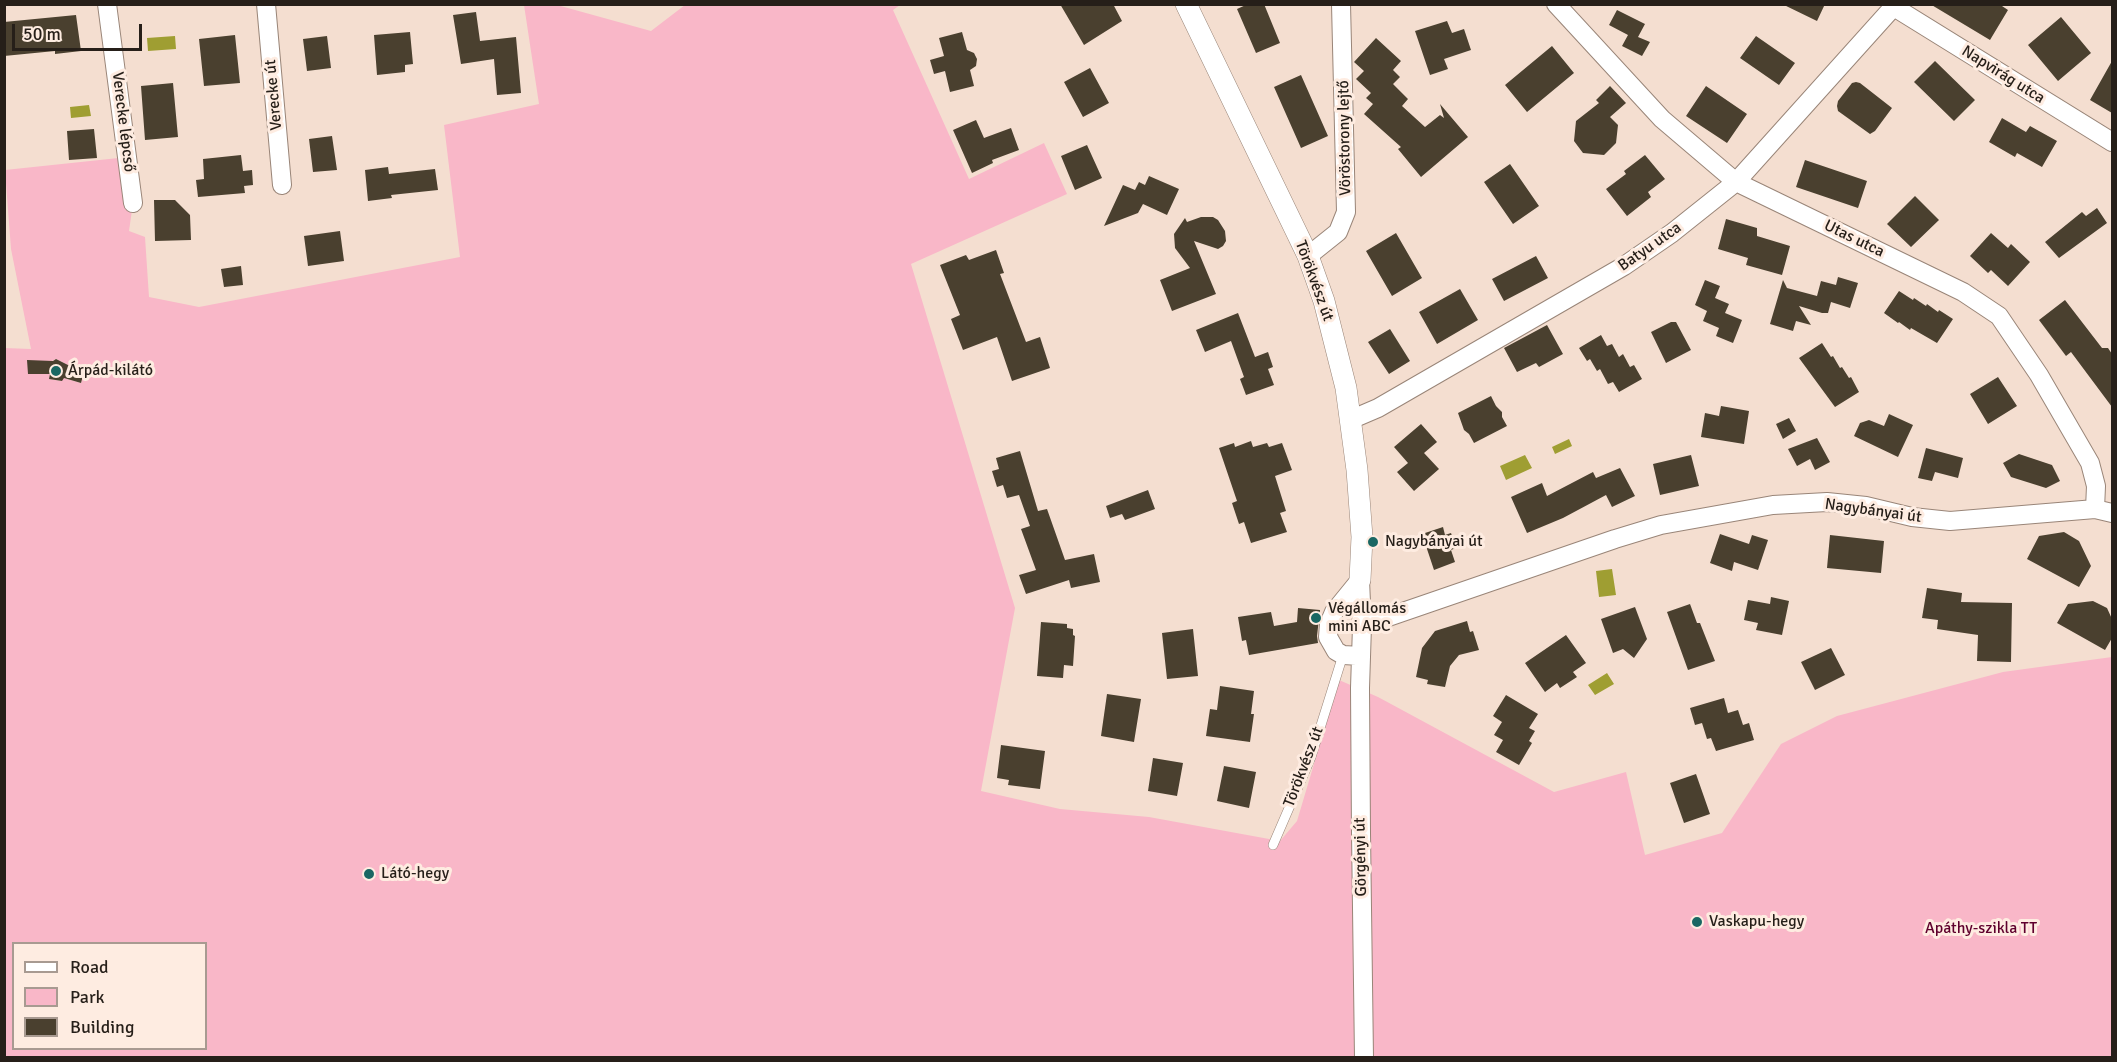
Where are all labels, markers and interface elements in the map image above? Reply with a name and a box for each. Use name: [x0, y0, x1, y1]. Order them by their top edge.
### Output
scale bar: [15, 12, 146, 50]
text: 50 m: [23, 23, 61, 45]
street label: Napvirág utca: [1958, 42, 2048, 108]
street label: Verecke út: [261, 59, 287, 131]
street label: Verecke lépcső: [107, 71, 139, 173]
street label: Vöröstorony lejtő: [1334, 80, 1356, 196]
street label: Utas utca: [1821, 216, 1887, 262]
street label: Batyu utca: [1615, 218, 1685, 276]
street label: Törökvész út: [1291, 238, 1337, 324]
place label: Árpád-kilátó: [68, 361, 153, 381]
marker: Árpád-kilátó: [49, 364, 63, 378]
street label: Nagybányai út: [1823, 495, 1923, 527]
place label: Nagybányai út: [1385, 532, 1482, 552]
marker: Nagybányai út: [1366, 535, 1380, 549]
place label: Végállomás mini ABC: [1328, 599, 1406, 637]
marker: Végállomás mini ABC: [1309, 611, 1323, 625]
street label: Törökvész út: [1280, 724, 1328, 810]
street label: Görgényi út: [1351, 817, 1371, 897]
place label: Látó-hegy: [381, 864, 449, 884]
marker: Látó-hegy: [362, 867, 376, 881]
place label: Vaskapu-hegy: [1709, 912, 1804, 932]
marker: Vaskapu-hegy: [1690, 915, 1704, 929]
park label: Apáthy-szikla TT: [1925, 919, 2037, 939]
legend: [12, 942, 207, 1050]
text: Road: [70, 956, 109, 978]
text: Park: [70, 986, 105, 1008]
text: Building: [70, 1016, 134, 1038]

